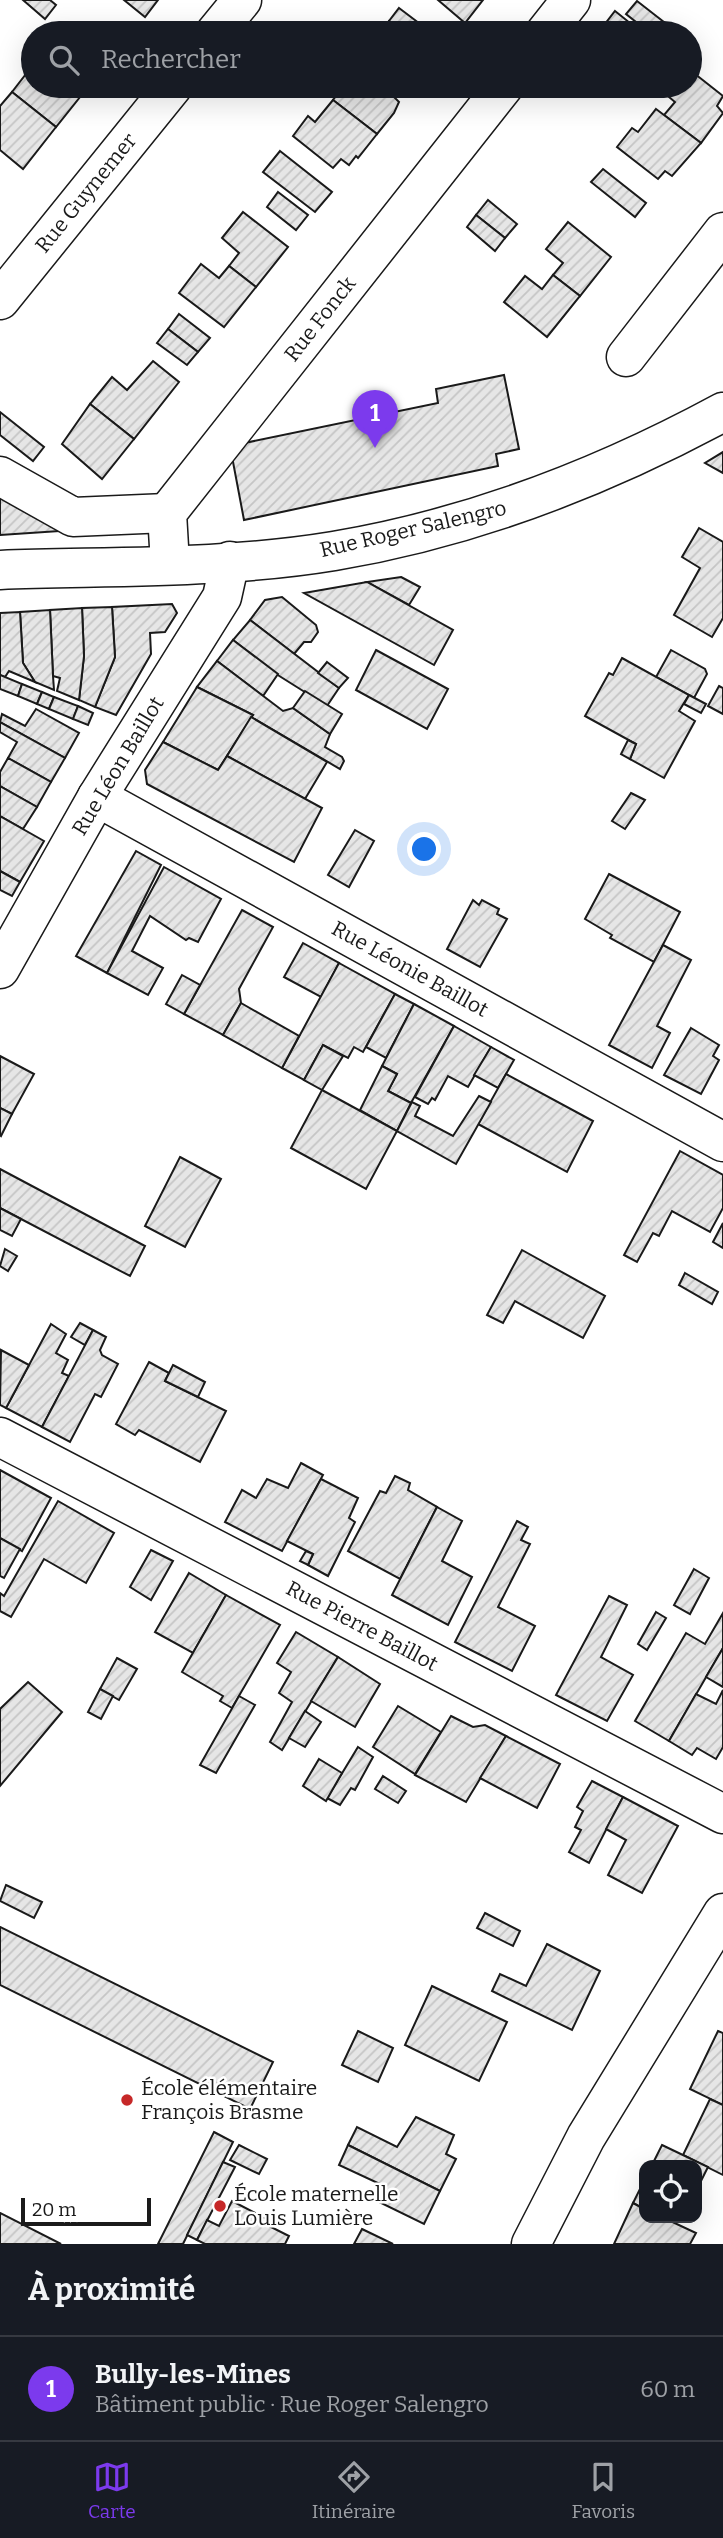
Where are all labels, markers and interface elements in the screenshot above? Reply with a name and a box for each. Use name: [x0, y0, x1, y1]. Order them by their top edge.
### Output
search box: [21, 21, 702, 98]
icon: search: [45, 41, 83, 79]
text: Rechercher: [101, 44, 241, 75]
street label: Rue Guynemer: [30, 128, 142, 258]
street label: Rue Fonck: [279, 271, 361, 367]
pin: 1: [352, 390, 398, 448]
street label: Rue Roger Salengro: [317, 495, 509, 563]
street label: Rue Léon Baillot: [66, 692, 170, 840]
your location: [407, 832, 441, 866]
street label: Rue Léonie Baillot: [327, 915, 493, 1023]
street label: Rue Pierre Baillot: [282, 1575, 443, 1677]
place label: École élémentaire François Brasme: [141, 2075, 317, 2125]
marker: École élémentaire François Brasme: [119, 2092, 135, 2108]
map controls: [639, 2160, 702, 2223]
button: locate: [639, 2160, 702, 2223]
place label: École maternelle Louis Lumière: [234, 2181, 399, 2231]
scale bar: [21, 2195, 150, 2227]
text: 20 m: [32, 2198, 76, 2221]
marker: École maternelle Louis Lumière: [212, 2198, 228, 2214]
text: À proximité: [28, 2272, 195, 2308]
text: Bully-les-Mines: [95, 2359, 291, 2390]
text: 1: [46, 2375, 56, 2403]
text: 60 m: [640, 2375, 695, 2403]
text: Bâtiment public · Rue Roger Salengro: [95, 2390, 489, 2418]
tab: Carte: [88, 2458, 136, 2523]
tab: Itinéraire: [312, 2458, 396, 2523]
tab: Favoris: [572, 2458, 635, 2523]

